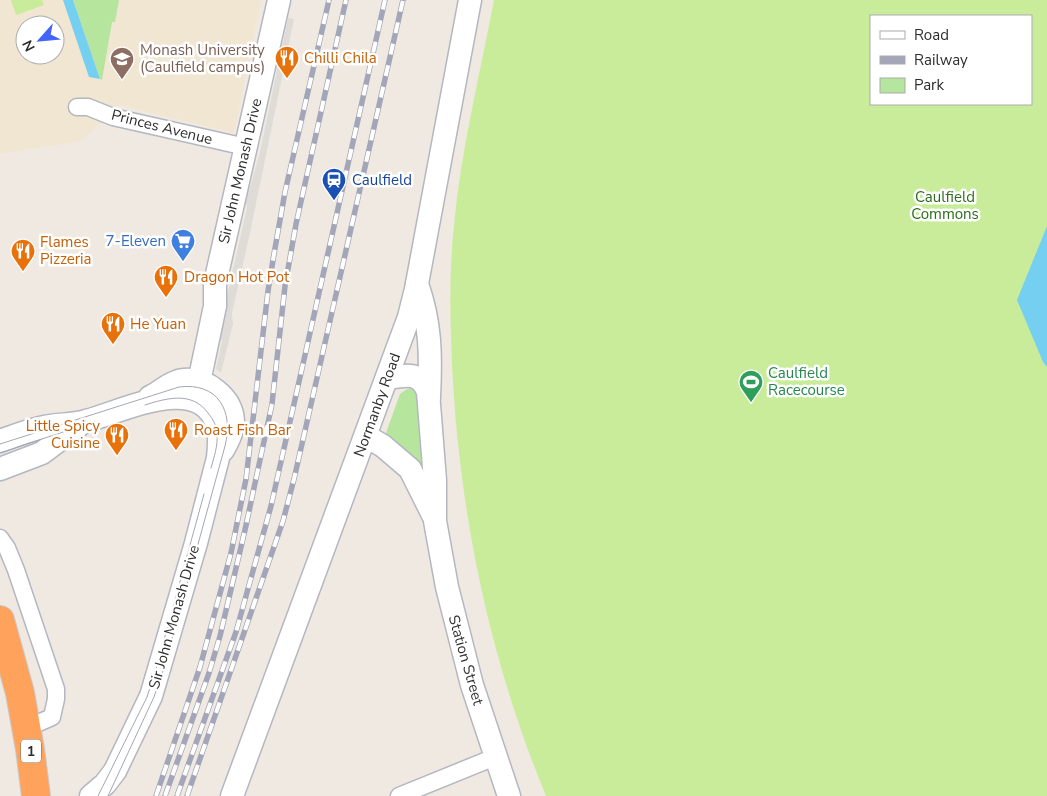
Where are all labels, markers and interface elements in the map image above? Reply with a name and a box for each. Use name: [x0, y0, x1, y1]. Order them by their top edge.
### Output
north arrow: [15, 15, 65, 65]
legend: [870, 15, 1032, 105]
text: Road: [914, 25, 949, 45]
text: N: [18, 37, 40, 55]
place label: Monash University (Caulfield campus): [140, 40, 265, 77]
restaurant icon: Chilli Chila: [274, 45, 300, 79]
school or university icon: Monash University (Caulfield campus): [109, 46, 135, 80]
place label: Chilli Chila: [304, 48, 377, 68]
text: Railway: [914, 50, 968, 70]
text: Park: [914, 75, 944, 95]
street label: Sir John Monash Drive: [214, 96, 266, 246]
street label: Princes Avenue: [109, 105, 215, 149]
station icon: Caulfield: [321, 167, 347, 201]
place label: Caulfield: [352, 170, 412, 190]
park label: Caulfield Commons: [911, 187, 979, 224]
supermarket icon: 7-Eleven: [170, 228, 196, 262]
place label: 7-Eleven: [106, 231, 166, 251]
place label: Flames Pizzeria: [40, 232, 92, 269]
restaurant icon: Flames Pizzeria: [10, 238, 36, 272]
restaurant icon: Dragon Hot Pot: [153, 264, 179, 298]
place label: Dragon Hot Pot: [184, 267, 290, 287]
restaurant icon: He Yuan: [100, 311, 126, 345]
place label: He Yuan: [130, 314, 186, 334]
street label: Normanby Road: [349, 350, 405, 460]
place label: Caulfield Racecourse: [768, 363, 845, 400]
sports icon: Caulfield Racecourse: [738, 369, 764, 403]
place label: Little Spicy Cuisine: [26, 416, 100, 453]
restaurant icon: Roast Fish Bar: [163, 417, 189, 451]
place label: Roast Fish Bar: [194, 420, 292, 440]
restaurant icon: Little Spicy Cuisine: [104, 422, 130, 456]
street label: Sir John Monash Drive: [144, 543, 204, 691]
street label: Station Street: [444, 613, 489, 708]
road number: 1: [21, 739, 41, 762]

